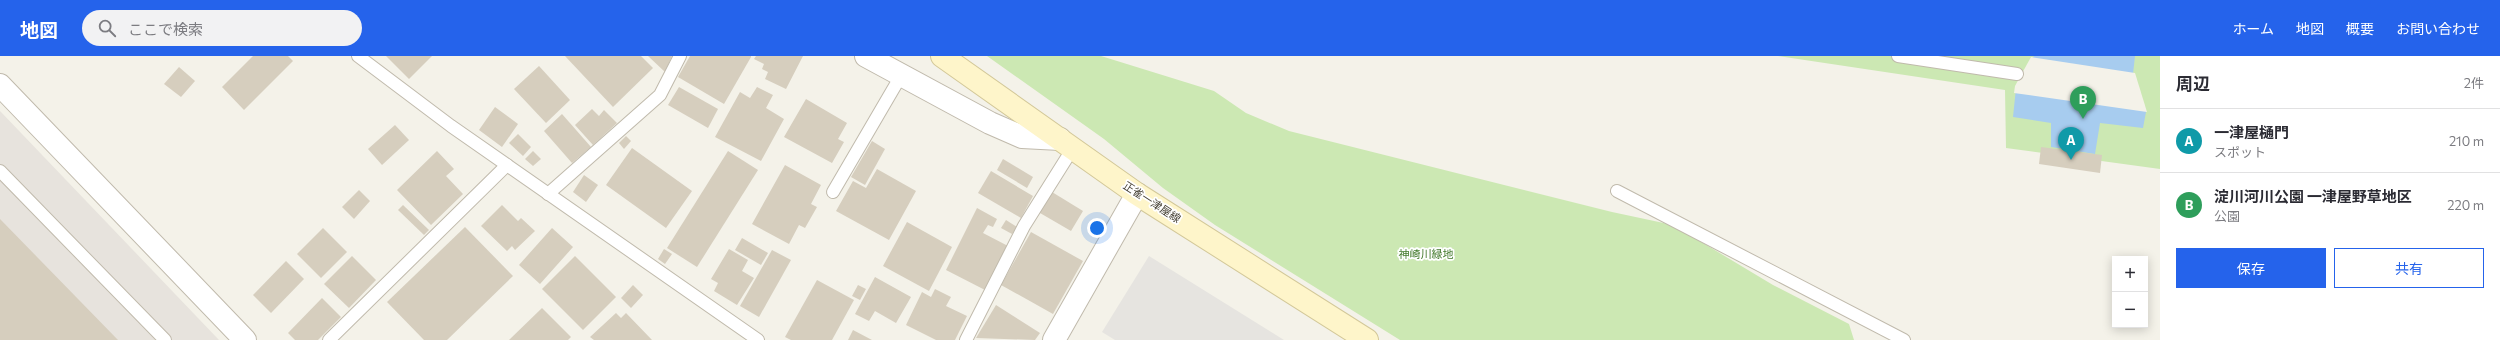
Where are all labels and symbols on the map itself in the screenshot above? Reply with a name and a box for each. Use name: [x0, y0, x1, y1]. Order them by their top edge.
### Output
pin: B: [2070, 86, 2096, 119]
pin: A: [2058, 127, 2084, 160]
street label: 正雀一津屋線: [1121, 178, 1183, 225]
your location: [1087, 218, 1107, 238]
park label: 神崎川緑地: [1399, 247, 1454, 260]

